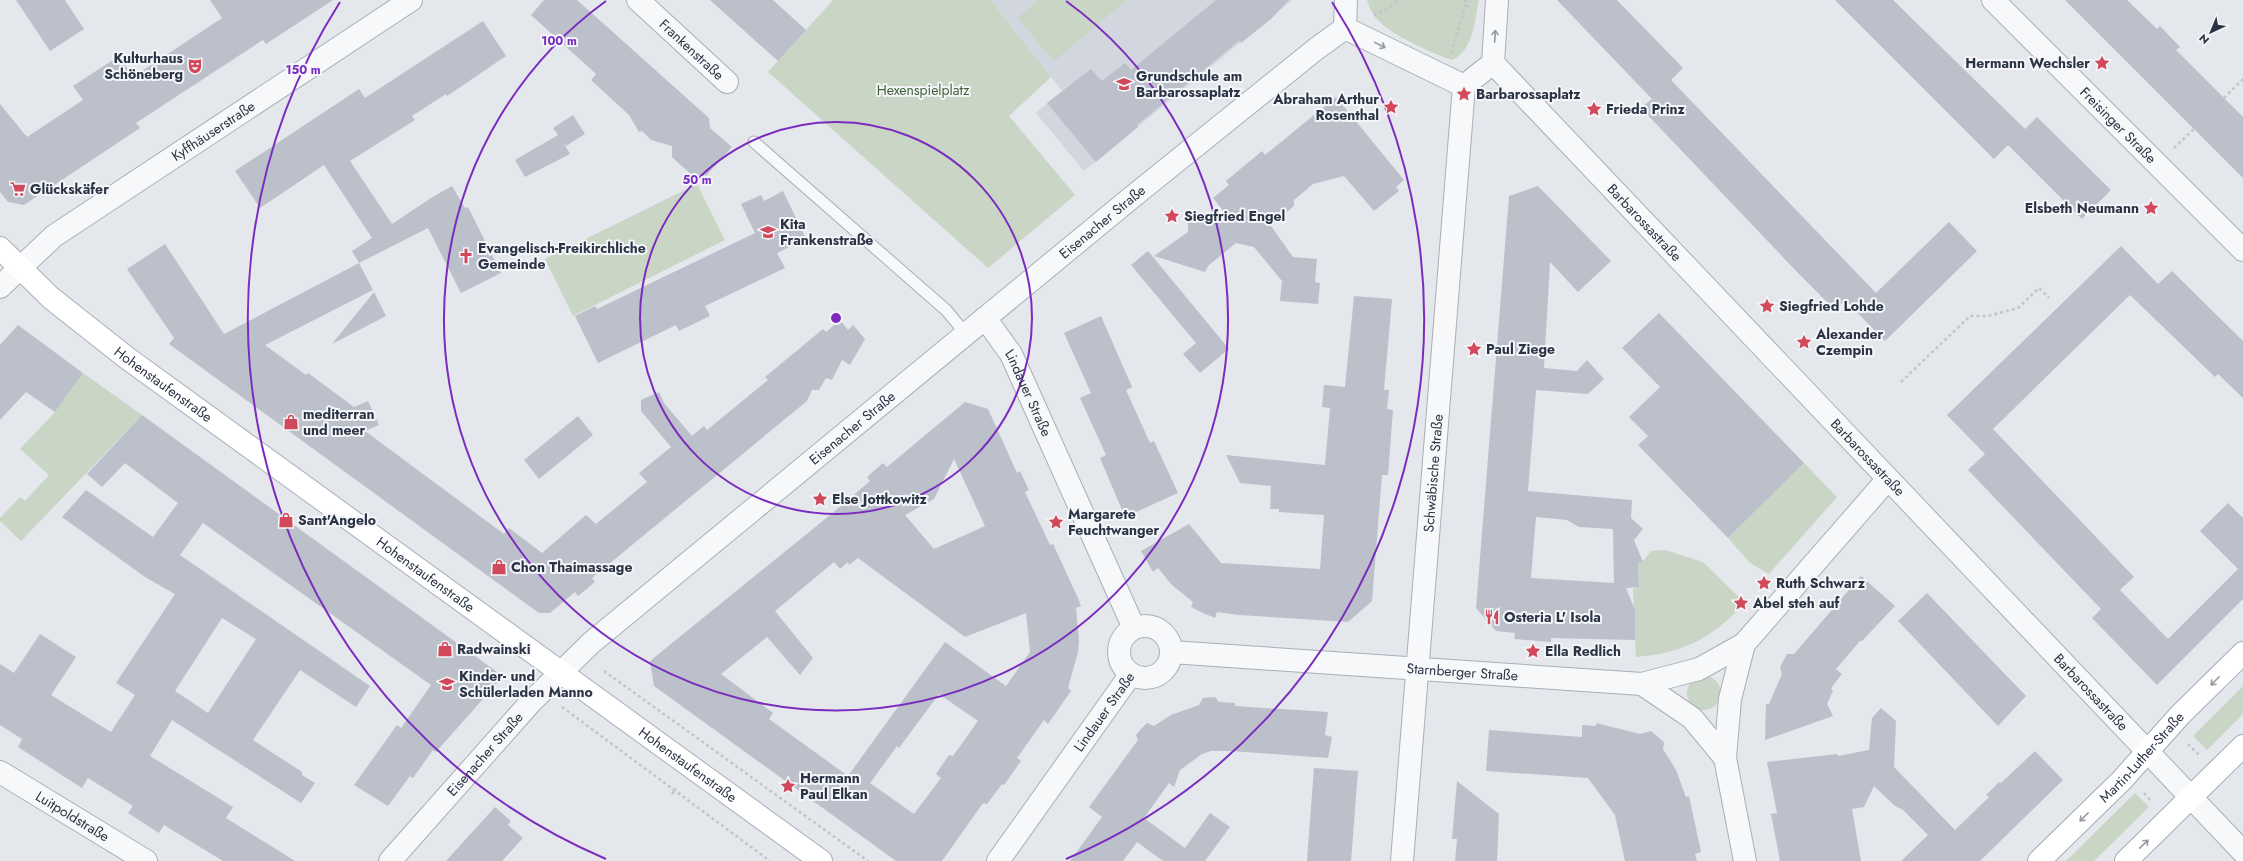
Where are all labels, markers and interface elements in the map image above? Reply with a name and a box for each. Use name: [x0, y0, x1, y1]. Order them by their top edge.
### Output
north arrow: [2191, 12, 2231, 52]
street label: Frankenstraße: [655, 14, 729, 85]
one-way arrow: [1491, 30, 1498, 43]
text: N: [2195, 30, 2213, 48]
text: 100 m: [541, 32, 577, 50]
one-way arrow: [1374, 42, 1386, 49]
place label: Kulturhaus Schöneberg: [104, 48, 184, 84]
place label: Hermann Wechsler: [1965, 53, 2090, 73]
place icon: Hermann Wechsler: [2093, 54, 2111, 72]
theatre icon: Kulturhaus Schöneberg: [186, 57, 204, 75]
text: 150 m: [285, 61, 321, 79]
place label: Grundschule am Barbarossaplatz: [1136, 66, 1242, 102]
school or university icon: Grundschule am Barbarossaplatz: [1115, 75, 1133, 93]
park label: Hexenspielplatz: [877, 80, 970, 100]
street label: Freisinger Straße: [2075, 82, 2161, 168]
place label: Barbarossaplatz: [1476, 84, 1581, 104]
place icon: Barbarossaplatz: [1455, 85, 1473, 103]
place label: Abraham Arthur Rosenthal: [1272, 89, 1379, 125]
street label: Kyffhäuserstraße: [167, 96, 259, 166]
place icon: Abraham Arthur Rosenthal: [1382, 98, 1400, 116]
place label: Frieda Prinz: [1606, 99, 1686, 119]
place icon: Frieda Prinz: [1585, 100, 1603, 118]
text: 50 m: [682, 171, 712, 189]
place label: Glückskäfer: [30, 179, 109, 199]
street label: Barbarossastraße: [1603, 179, 1686, 266]
supermarket icon: Glückskäfer: [9, 180, 27, 198]
street label: Eisenacher Straße: [1055, 180, 1150, 263]
place label: Elsbeth Neumann: [2025, 198, 2139, 218]
place icon: Elsbeth Neumann: [2142, 199, 2160, 217]
place label: Siegfried Engel: [1184, 206, 1285, 226]
place icon: Siegfried Engel: [1163, 207, 1181, 225]
place label: Kita Frankenstraße: [780, 214, 873, 250]
school or university icon: Kita Frankenstraße: [759, 223, 777, 241]
place label: Evangelisch-Freikirchliche Gemeinde: [478, 238, 646, 274]
church icon: Evangelisch-Freikirchliche Gemeinde: [457, 247, 475, 265]
place label: Siegfried Lohde: [1779, 296, 1884, 316]
place icon: Siegfried Lohde: [1758, 297, 1776, 315]
centre of rings: [829, 311, 843, 325]
place label: Alexander Czempin: [1815, 324, 1884, 360]
place icon: Alexander Czempin: [1795, 333, 1813, 351]
place label: Paul Ziege: [1486, 339, 1555, 359]
place icon: Paul Ziege: [1465, 340, 1483, 358]
street label: Hohenstaufenstraße: [110, 342, 216, 427]
street label: Lindauer Straße: [1000, 345, 1057, 440]
street label: Eisenacher Straße: [805, 386, 900, 469]
place label: mediterran und meer: [303, 404, 375, 440]
shop icon: mediterran und meer: [282, 413, 300, 431]
street label: Schwäbische Straße: [1418, 413, 1448, 533]
street label: Barbarossastraße: [1826, 414, 1910, 500]
place label: Else Jottkowitz: [832, 489, 927, 509]
place icon: Else Jottkowitz: [811, 490, 829, 508]
place label: Margarete Feuchtwanger: [1068, 504, 1160, 540]
place label: Sant'Angelo: [298, 510, 376, 530]
shop icon: Sant'Angelo: [277, 511, 295, 529]
place icon: Margarete Feuchtwanger: [1047, 513, 1065, 531]
street label: Hohenstaufenstraße: [372, 532, 479, 617]
place label: Chon Thaimassage: [511, 557, 632, 577]
shop icon: Chon Thaimassage: [490, 558, 508, 576]
place label: Ruth Schwarz: [1776, 573, 1866, 593]
place icon: Ruth Schwarz: [1755, 574, 1773, 592]
place label: Abel steh auf: [1752, 593, 1841, 613]
place icon: Abel steh auf: [1732, 594, 1750, 612]
place label: Osteria L' Isola: [1504, 607, 1601, 627]
restaurant icon: Osteria L' Isola: [1483, 608, 1501, 626]
place label: Radwainski: [457, 639, 531, 659]
shop icon: Radwainski: [436, 640, 454, 658]
place label: Ella Redlich: [1545, 641, 1621, 661]
place icon: Ella Redlich: [1524, 642, 1542, 660]
street label: Barbarossastraße: [2049, 649, 2133, 735]
street label: Starnberger Straße: [1406, 658, 1519, 686]
place label: Kinder- und Schülerladen Manno: [459, 666, 593, 702]
street label: Lindauer Straße: [1069, 668, 1139, 756]
school or university icon: Kinder- und Schülerladen Manno: [438, 675, 456, 693]
one-way arrow: [2210, 676, 2220, 686]
street label: Martin-Luther-Straße: [2095, 707, 2188, 807]
street label: Eisenacher Straße: [442, 708, 528, 800]
street label: Hohenstaufenstraße: [635, 722, 741, 807]
place label: Hermann Paul Elkan: [800, 768, 868, 804]
place icon: Hermann Paul Elkan: [779, 777, 797, 795]
street label: Luitpoldstraße: [32, 786, 113, 846]
one-way arrow: [2079, 812, 2089, 822]
one-way arrow: [2139, 839, 2149, 849]

